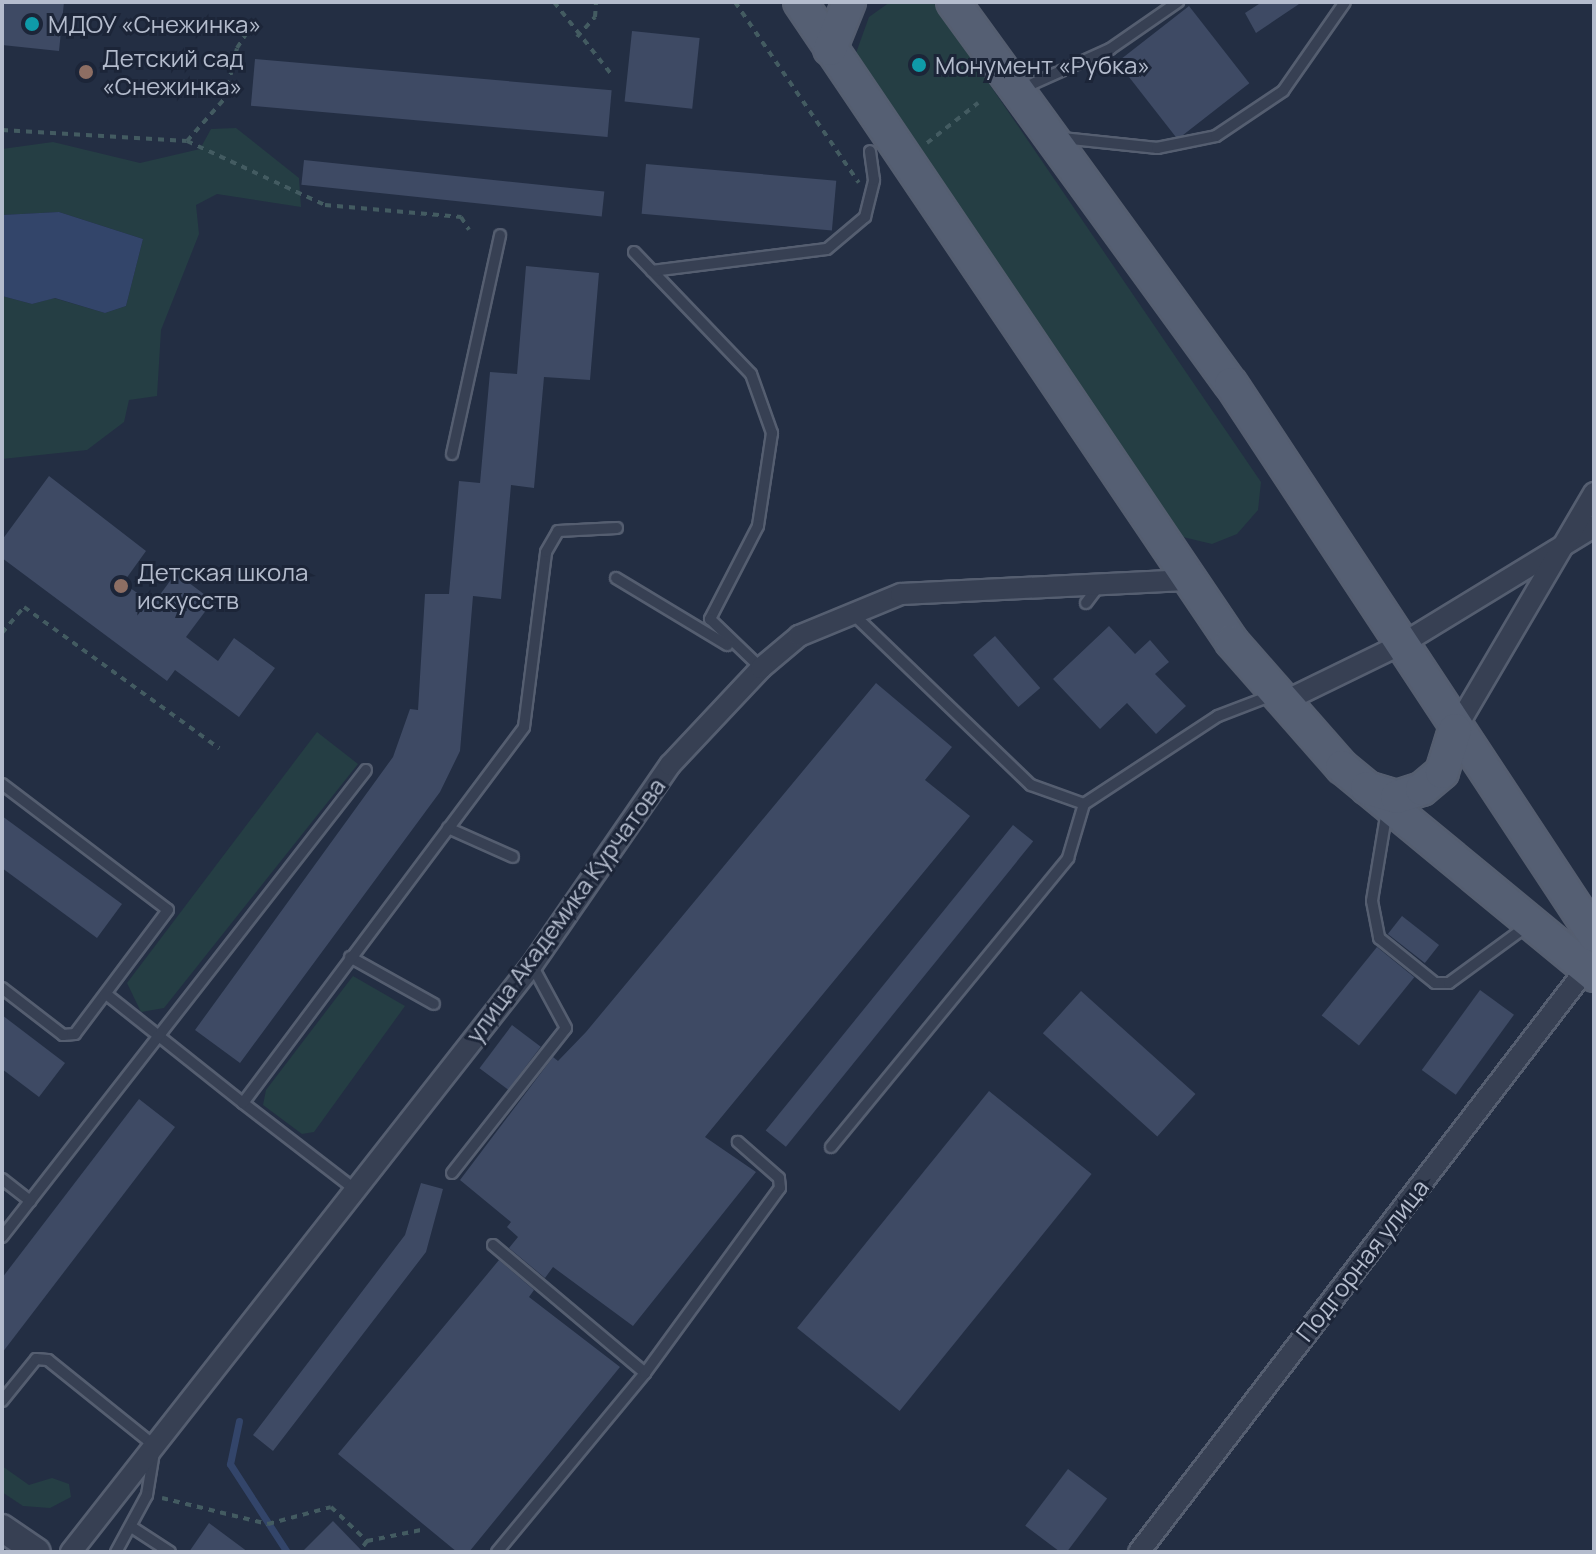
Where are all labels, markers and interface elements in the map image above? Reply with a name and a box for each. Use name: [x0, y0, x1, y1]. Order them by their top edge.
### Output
place label: МДОУ «Снежинка»: [48, 10, 262, 38]
marker: МДОУ «Снежинка»: [23, 15, 41, 33]
place label: Детский сад «Снежинка»: [102, 44, 244, 100]
place label: Монумент «Рубка»: [935, 51, 1150, 79]
marker: Монумент «Рубка»: [910, 56, 928, 74]
marker: Детский сад «Снежинка»: [77, 63, 95, 81]
place label: Детская школа искусств: [137, 558, 308, 614]
marker: Детская школа искусств: [112, 577, 130, 595]
street label: улица Академика Курчатова: [459, 772, 671, 1048]
street label: Подгорная улица: [1290, 1173, 1434, 1347]

